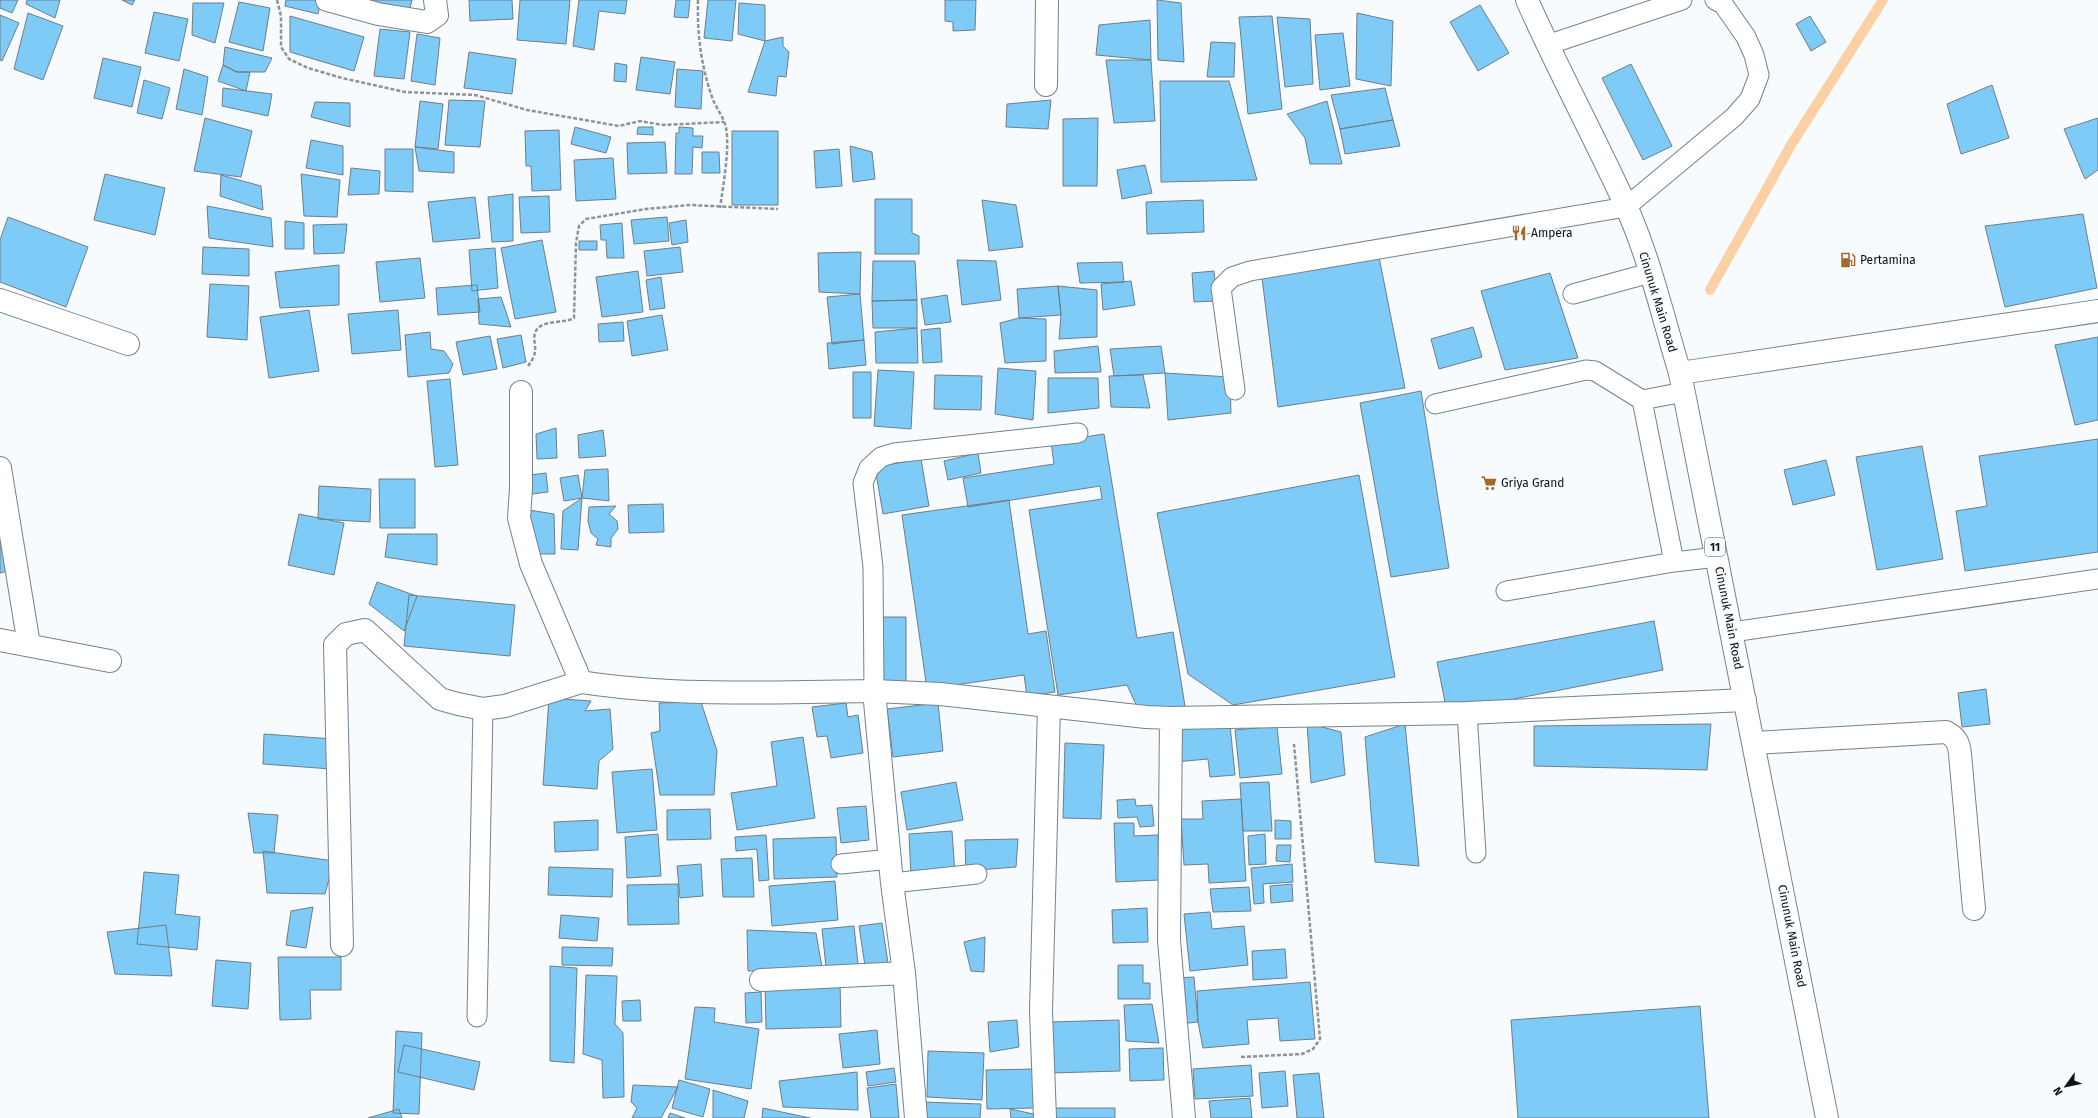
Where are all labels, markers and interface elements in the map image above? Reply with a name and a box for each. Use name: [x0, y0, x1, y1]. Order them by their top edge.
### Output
restaurant icon: Ampera: [1510, 224, 1528, 242]
place label: Ampera: [1531, 226, 1573, 240]
street label: Cinunuk Main Road: [1636, 250, 1680, 354]
fuel station icon: Pertamina: [1839, 251, 1857, 269]
place label: Pertamina: [1860, 253, 1916, 267]
supermarket icon: Griya Grand: [1480, 474, 1498, 492]
place label: Griya Grand: [1501, 476, 1565, 490]
road number: 11: [1705, 538, 1725, 556]
street label: Cinunuk Main Road: [1712, 565, 1746, 671]
street label: Cinunuk Main Road: [1775, 883, 1809, 989]
north arrow: [2046, 1066, 2086, 1106]
text: N: [2051, 1085, 2065, 1098]

